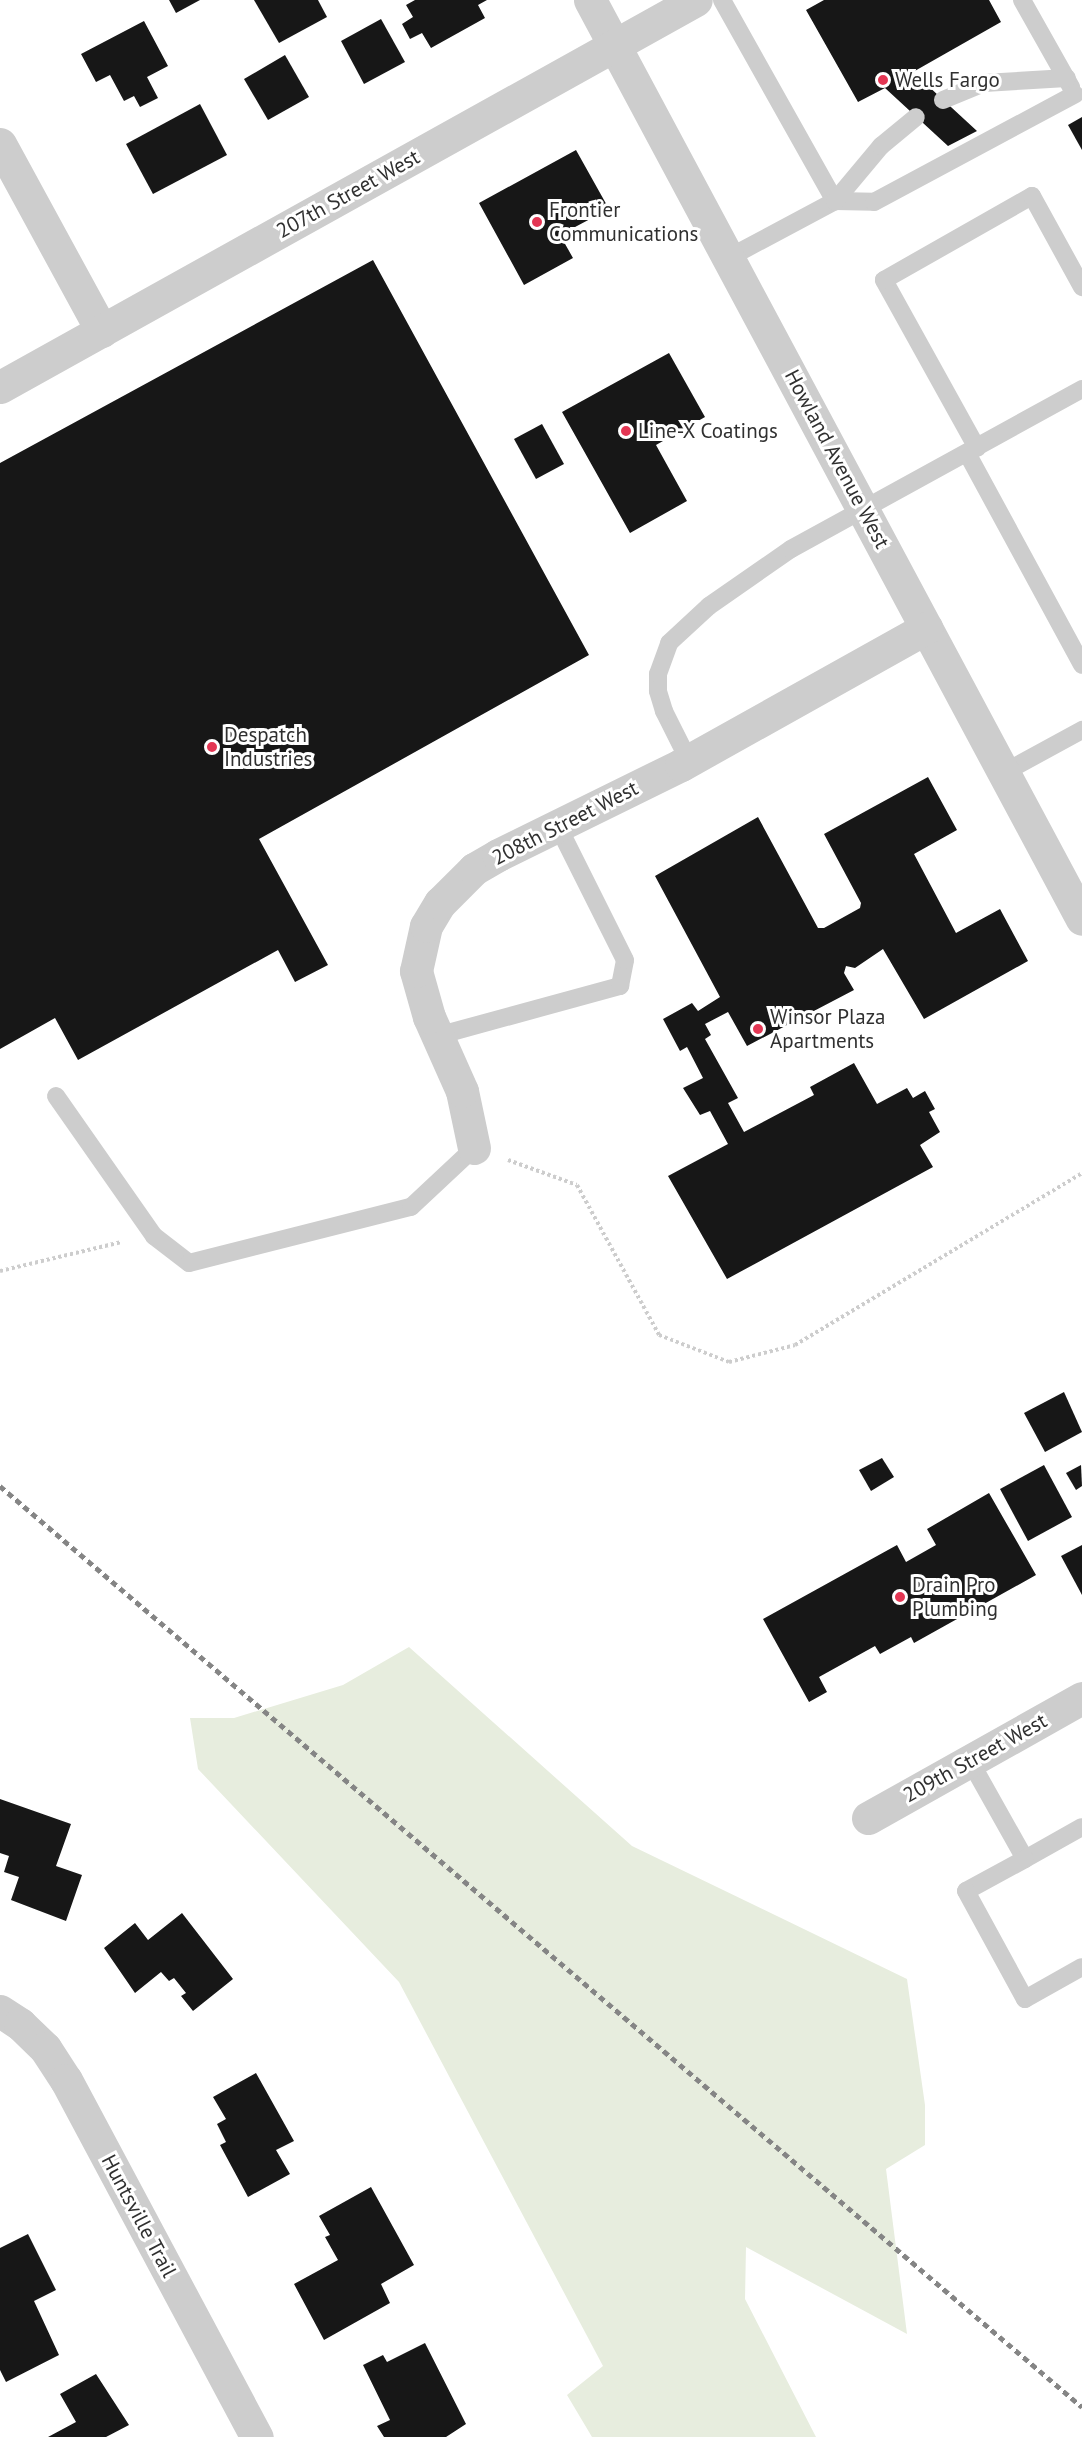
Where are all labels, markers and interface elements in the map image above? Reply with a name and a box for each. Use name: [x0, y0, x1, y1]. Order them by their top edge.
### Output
place label: Wells Fargo: [895, 67, 1000, 93]
marker: Wells Fargo: [876, 73, 890, 87]
street label: 207th Street West: [272, 144, 424, 244]
place label: Frontier Communications: [549, 197, 698, 247]
marker: Frontier Communications: [530, 215, 544, 229]
street label: Howland Avenue West: [779, 365, 895, 553]
place label: Line-X Coatings: [638, 418, 778, 444]
marker: Line-X Coatings: [619, 424, 633, 438]
place label: Despatch Industries: [224, 722, 312, 772]
marker: Despatch Industries: [205, 740, 219, 754]
street label: 208th Street West: [488, 775, 642, 871]
place label: Winsor Plaza Apartments: [770, 1004, 885, 1054]
marker: Winsor Plaza Apartments: [751, 1022, 765, 1036]
place label: Drain Pro Plumbing: [912, 1572, 998, 1622]
marker: Drain Pro Plumbing: [893, 1590, 907, 1604]
street label: 209th Street West: [899, 1708, 1051, 1808]
street label: Huntsville Trail: [96, 2150, 182, 2282]

